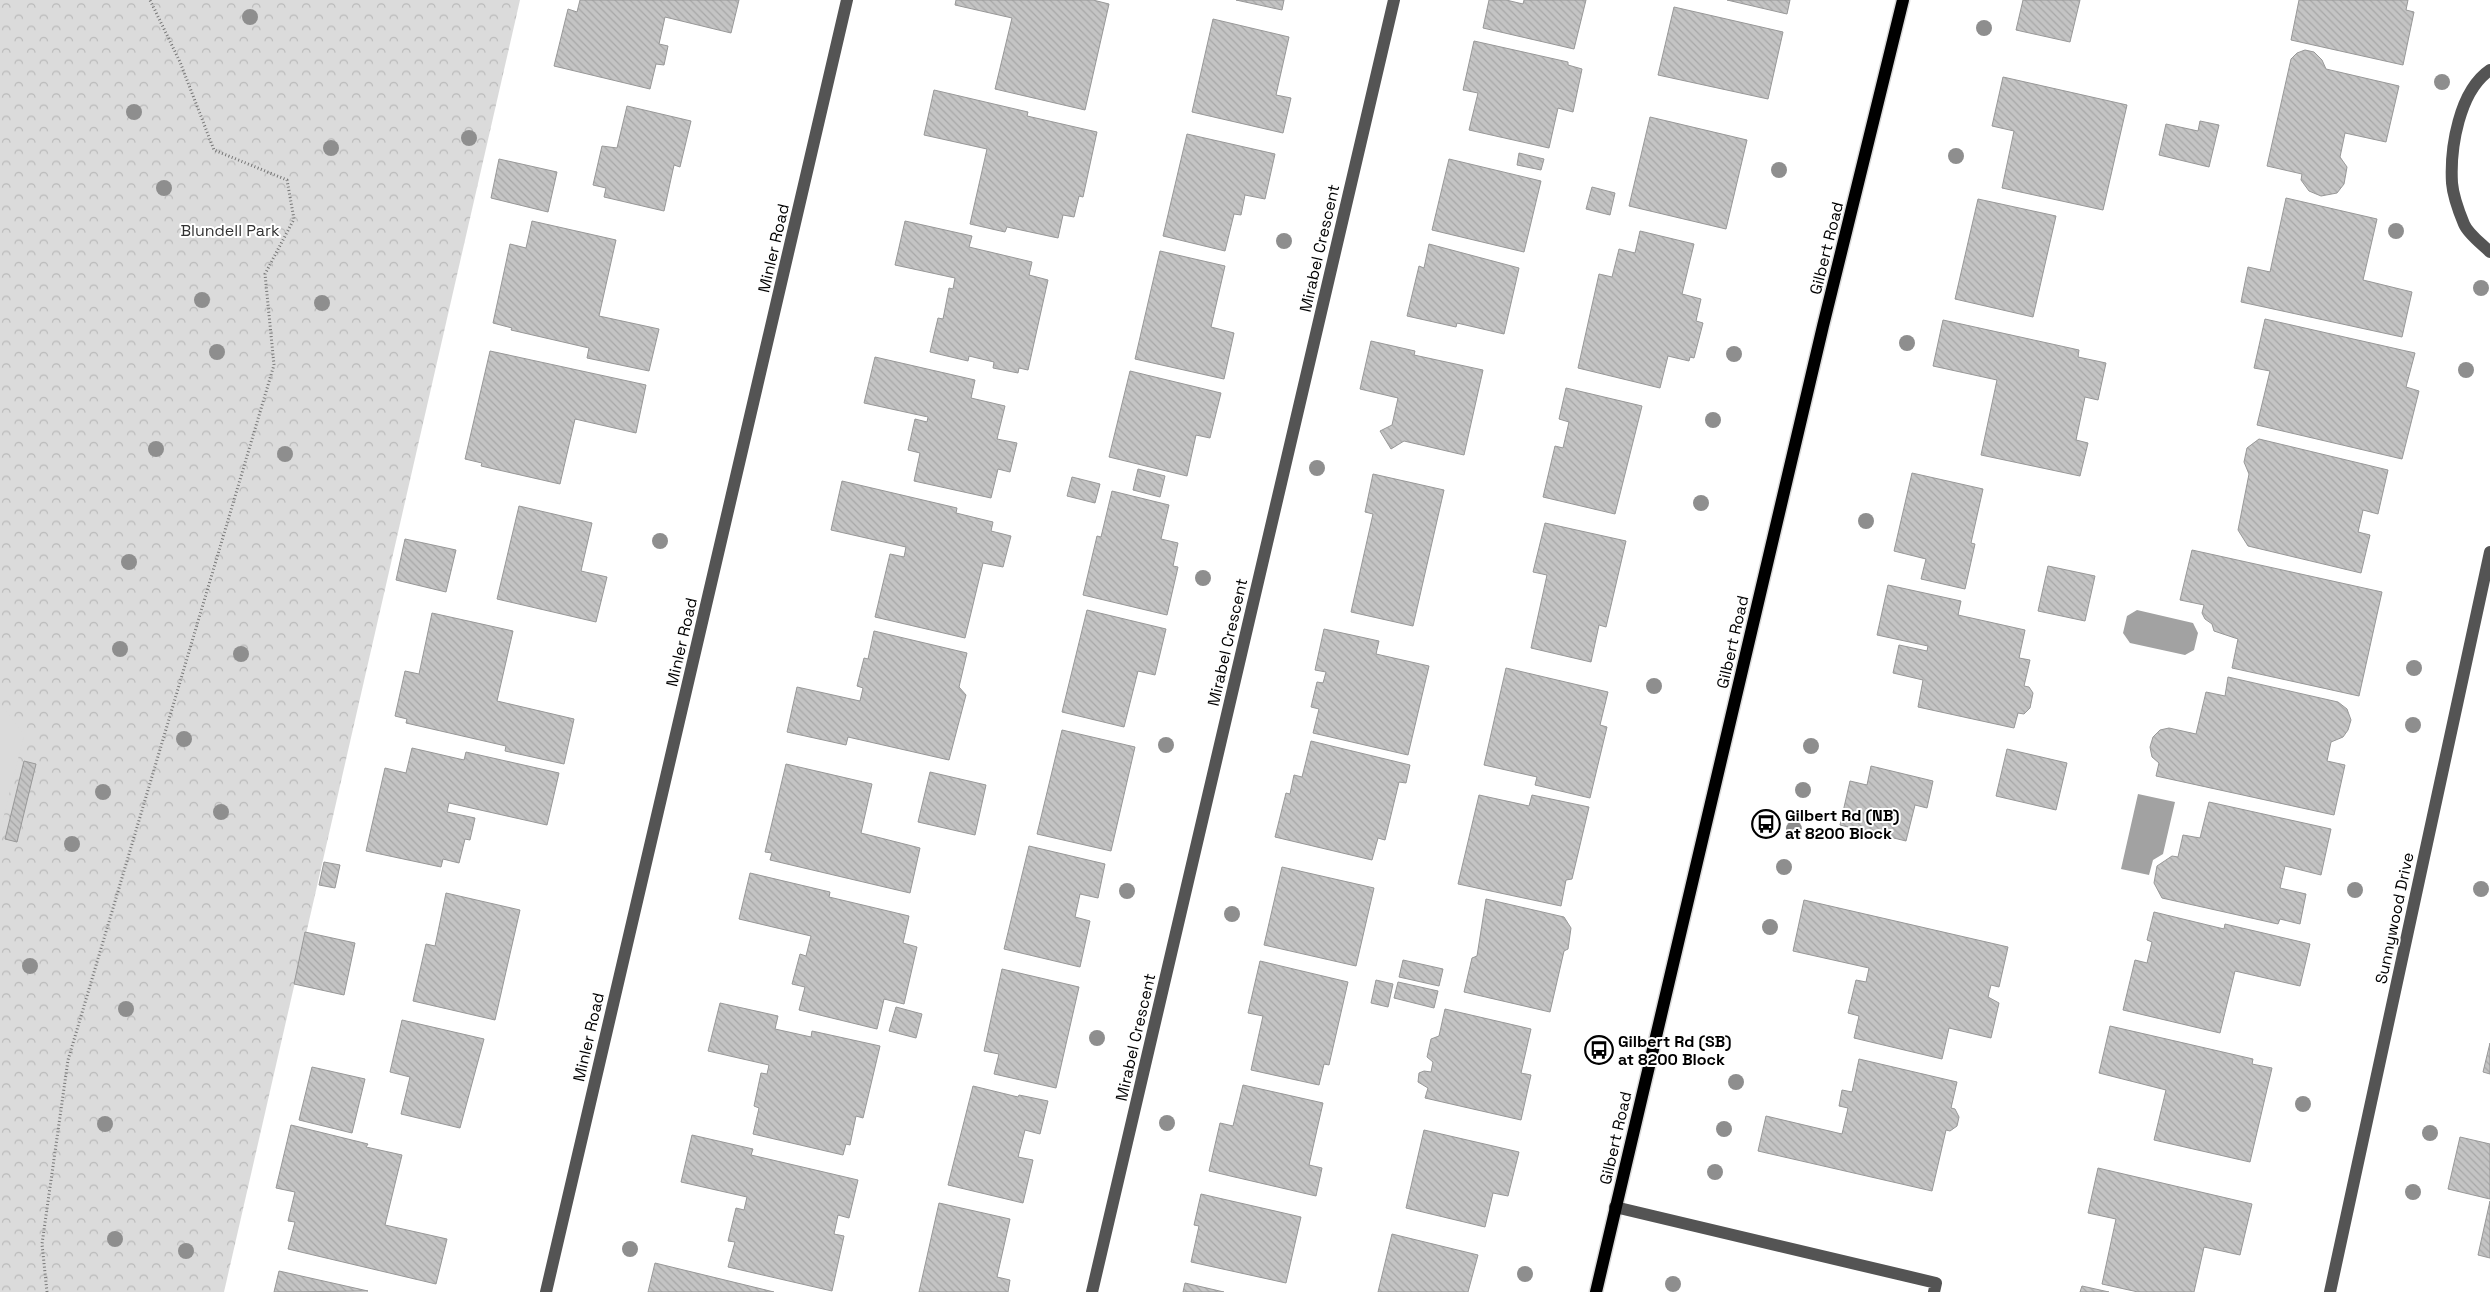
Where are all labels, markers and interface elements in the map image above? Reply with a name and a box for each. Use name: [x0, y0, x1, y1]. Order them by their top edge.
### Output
street label: Mirabel Crescent: [1295, 182, 1344, 314]
street label: Gilbert Road: [1805, 200, 1848, 297]
street label: Minler Road: [753, 202, 794, 295]
park label: Blundell Park: [180, 220, 280, 241]
street label: Mirabel Crescent: [1203, 576, 1252, 708]
street label: Gilbert Road: [1712, 593, 1753, 691]
street label: Minler Road: [661, 596, 702, 689]
place label: Gilbert Rd (NB) at 8200 Block: [1785, 805, 1900, 844]
bus stop icon: Gilbert Rd (NB) at 8200 Block: [1751, 809, 1781, 839]
street label: Sunnywood Drive: [2370, 850, 2419, 986]
street label: Mirabel Crescent: [1111, 971, 1160, 1103]
street label: Minler Road: [568, 991, 609, 1084]
place label: Gilbert Rd (SB) at 8200 Block: [1618, 1031, 1731, 1070]
bus stop icon: Gilbert Rd (SB) at 8200 Block: [1584, 1035, 1614, 1065]
street label: Gilbert Road: [1595, 1089, 1636, 1187]

